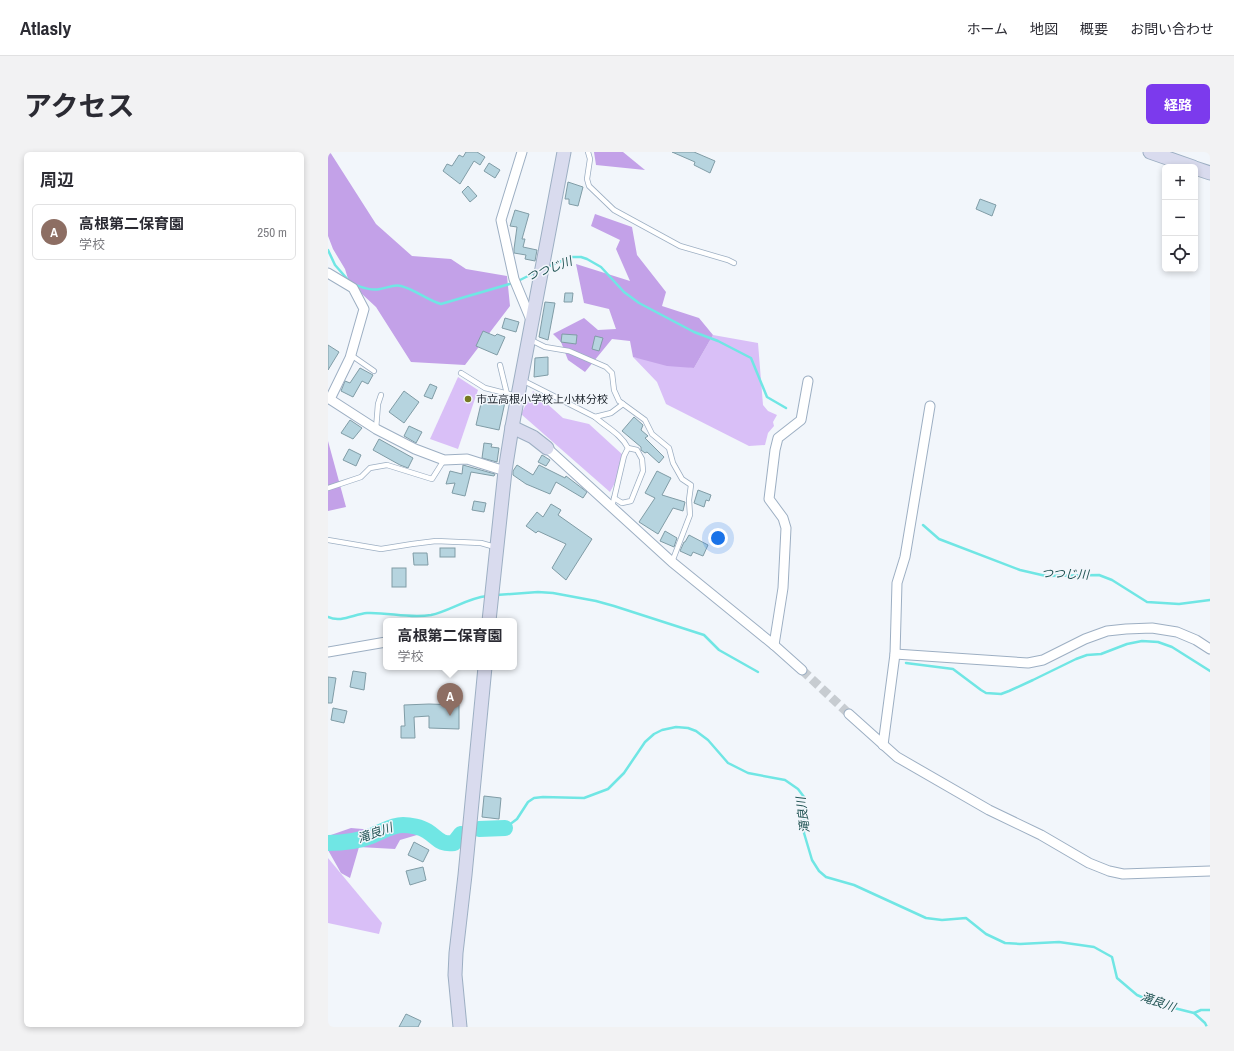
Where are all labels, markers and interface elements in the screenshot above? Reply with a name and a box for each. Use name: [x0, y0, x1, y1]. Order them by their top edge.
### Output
text: Atlasly: [20, 15, 71, 41]
text: ホーム: [966, 20, 1008, 38]
text: 地図: [1030, 20, 1058, 38]
text: 概要: [1080, 20, 1108, 38]
text: お問い合わせ: [1130, 20, 1214, 38]
button: 経路: [1146, 84, 1210, 124]
text: アクセス: [24, 87, 135, 125]
map controls: [1162, 164, 1198, 272]
button: +: [1162, 164, 1198, 200]
text: 周辺: [40, 168, 74, 191]
button: −: [1162, 200, 1198, 236]
text: 高根第二保育園: [79, 213, 184, 234]
text: A: [50, 224, 58, 241]
text: 250 m: [257, 224, 287, 241]
text: 学校: [79, 236, 105, 253]
button: locate: [1162, 236, 1198, 272]
water label: つつじ川: [524, 252, 576, 285]
place label: 市立高根小学校上小林分校: [476, 392, 608, 406]
marker: 市立高根小学校上小林分校: [463, 394, 473, 404]
your location: [708, 528, 728, 548]
water label: つつじ川: [1041, 565, 1091, 583]
popup: [383, 618, 517, 670]
text: 高根第二保育園: [397, 625, 503, 646]
text: 学校: [397, 648, 424, 665]
pin: A: [437, 683, 463, 716]
water label: 滝良川: [793, 794, 813, 834]
water label: 滝良川: [355, 819, 397, 846]
water label: 滝良川: [1138, 989, 1180, 1016]

